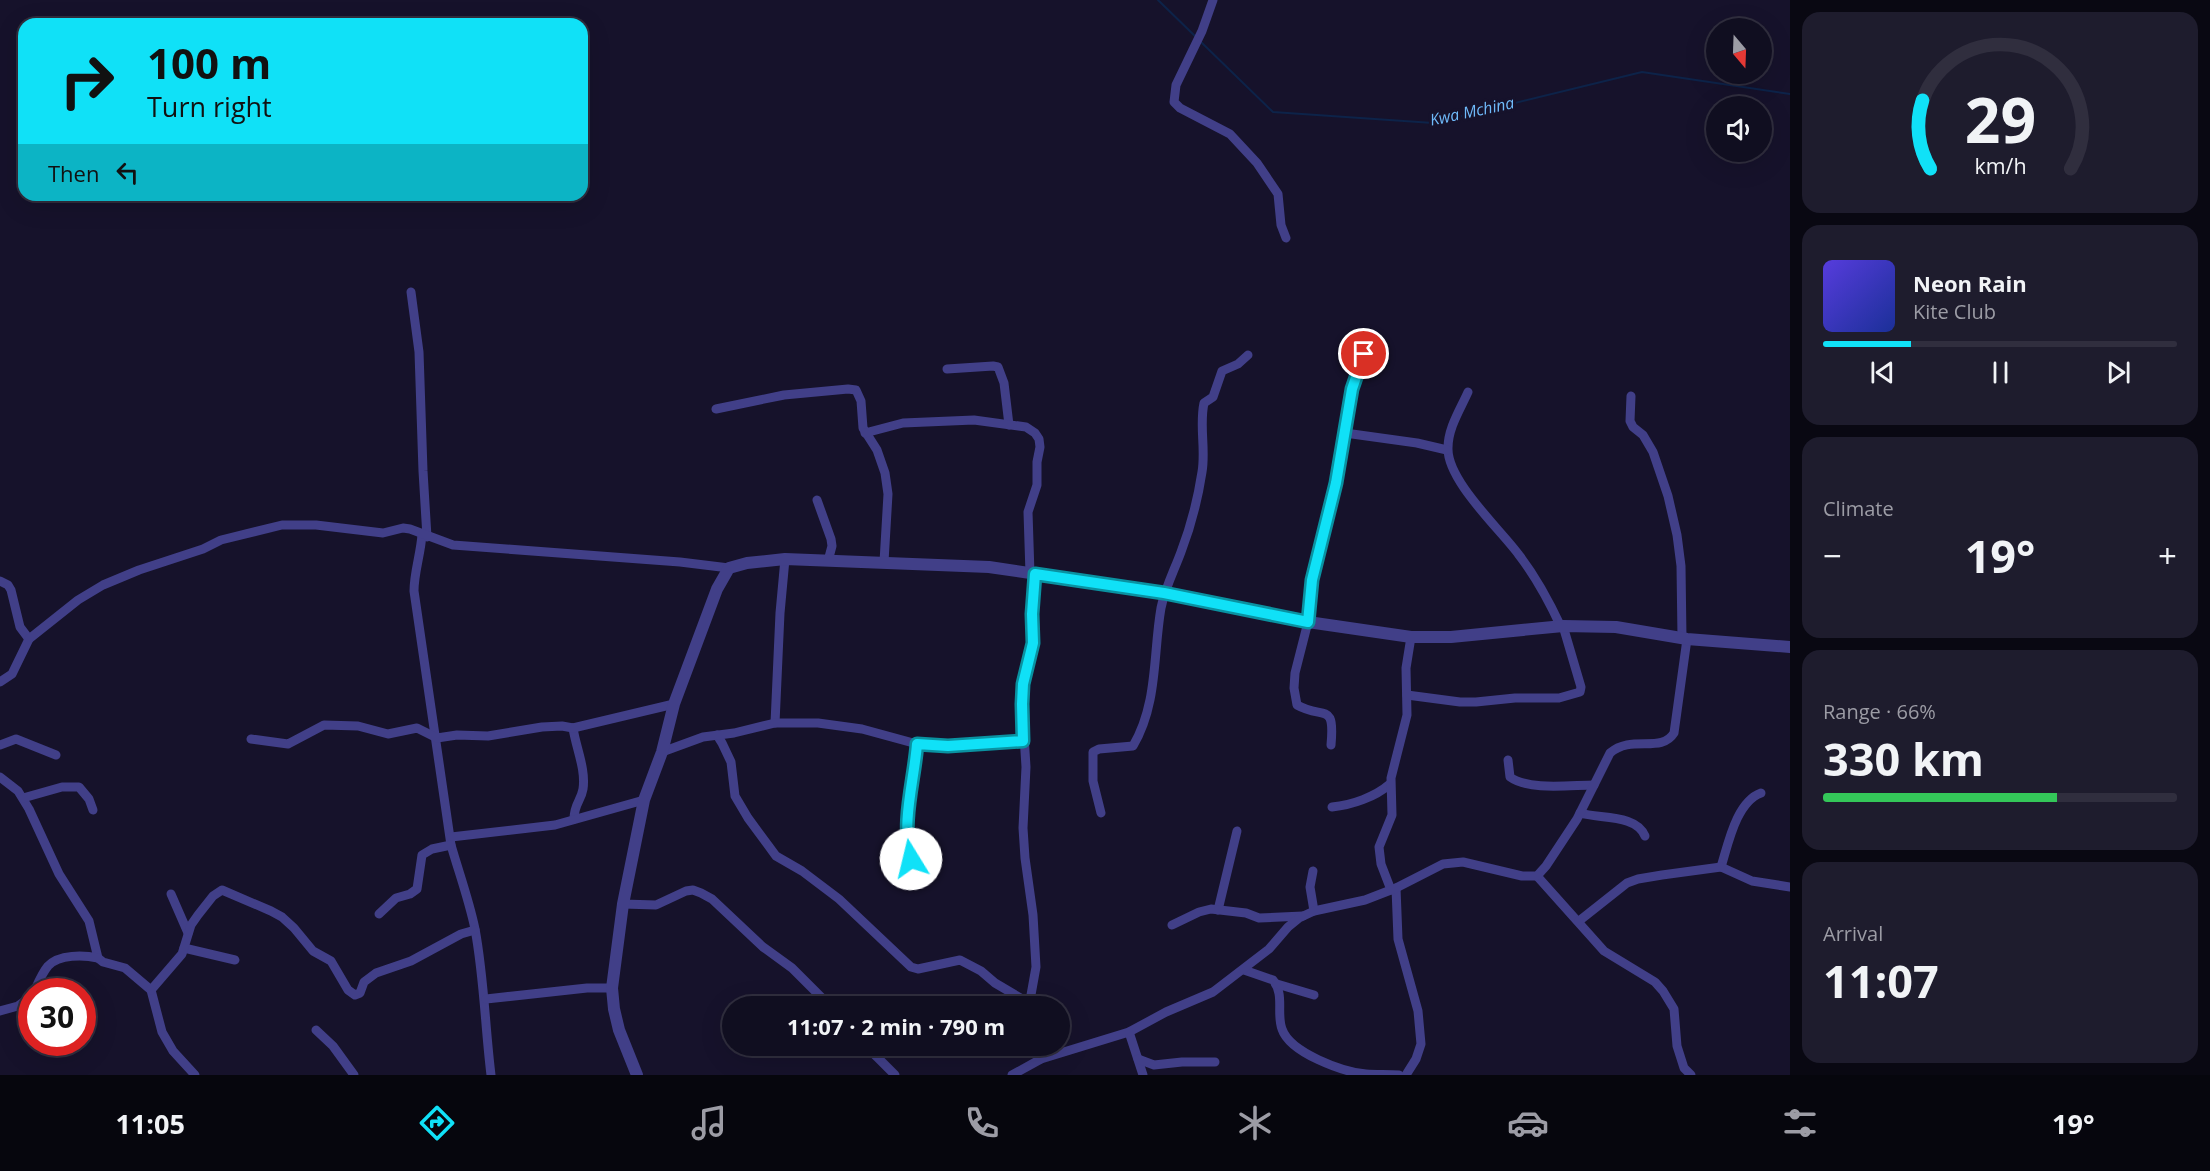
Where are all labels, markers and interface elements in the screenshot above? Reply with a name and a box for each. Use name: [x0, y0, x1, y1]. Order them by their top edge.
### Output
north arrow: [1706, 18, 1772, 84]
map controls: [1706, 18, 1772, 162]
text: 100 m: [147, 34, 271, 91]
icon: right: [48, 42, 126, 120]
text: 29: [1964, 76, 2036, 161]
text: Turn right: [147, 88, 272, 125]
water label: Kwa Mchina: [1428, 91, 1516, 131]
button: sound: [1706, 96, 1772, 162]
text: km/h: [1974, 152, 2026, 181]
icon: left: [111, 156, 144, 189]
text: Then: [48, 158, 99, 188]
text: Neon Rain: [1913, 268, 2027, 298]
text: Kite Club: [1913, 298, 1996, 325]
pin: [1338, 328, 1389, 379]
icon: arrive: [1347, 337, 1380, 370]
icon: previous: [1866, 356, 1899, 389]
icon: pause: [1984, 356, 2017, 389]
icon: next: [2102, 356, 2135, 389]
text: Climate: [1823, 495, 1894, 522]
text: 19°: [1965, 525, 2035, 586]
text: −: [1823, 533, 1842, 578]
text: +: [2158, 533, 2177, 578]
text: Range · 66%: [1823, 698, 1936, 725]
text: 330 km: [1823, 728, 1984, 789]
position arrow: [879, 827, 943, 891]
text: Arrival: [1823, 920, 1883, 947]
text: 11:07: [1823, 950, 1939, 1011]
speed limit sign: 30: [18, 978, 96, 1056]
text: 11:07 · 2 min · 790 m: [787, 1011, 1005, 1041]
icon: directions: [416, 1102, 458, 1144]
icon: music: [688, 1102, 730, 1144]
icon: phone: [961, 1102, 1003, 1144]
icon: climate: [1234, 1102, 1276, 1144]
icon: car: [1507, 1102, 1549, 1144]
icon: filters: [1779, 1102, 1821, 1144]
text: 11:05: [115, 1105, 185, 1142]
text: 19°: [2052, 1105, 2095, 1142]

